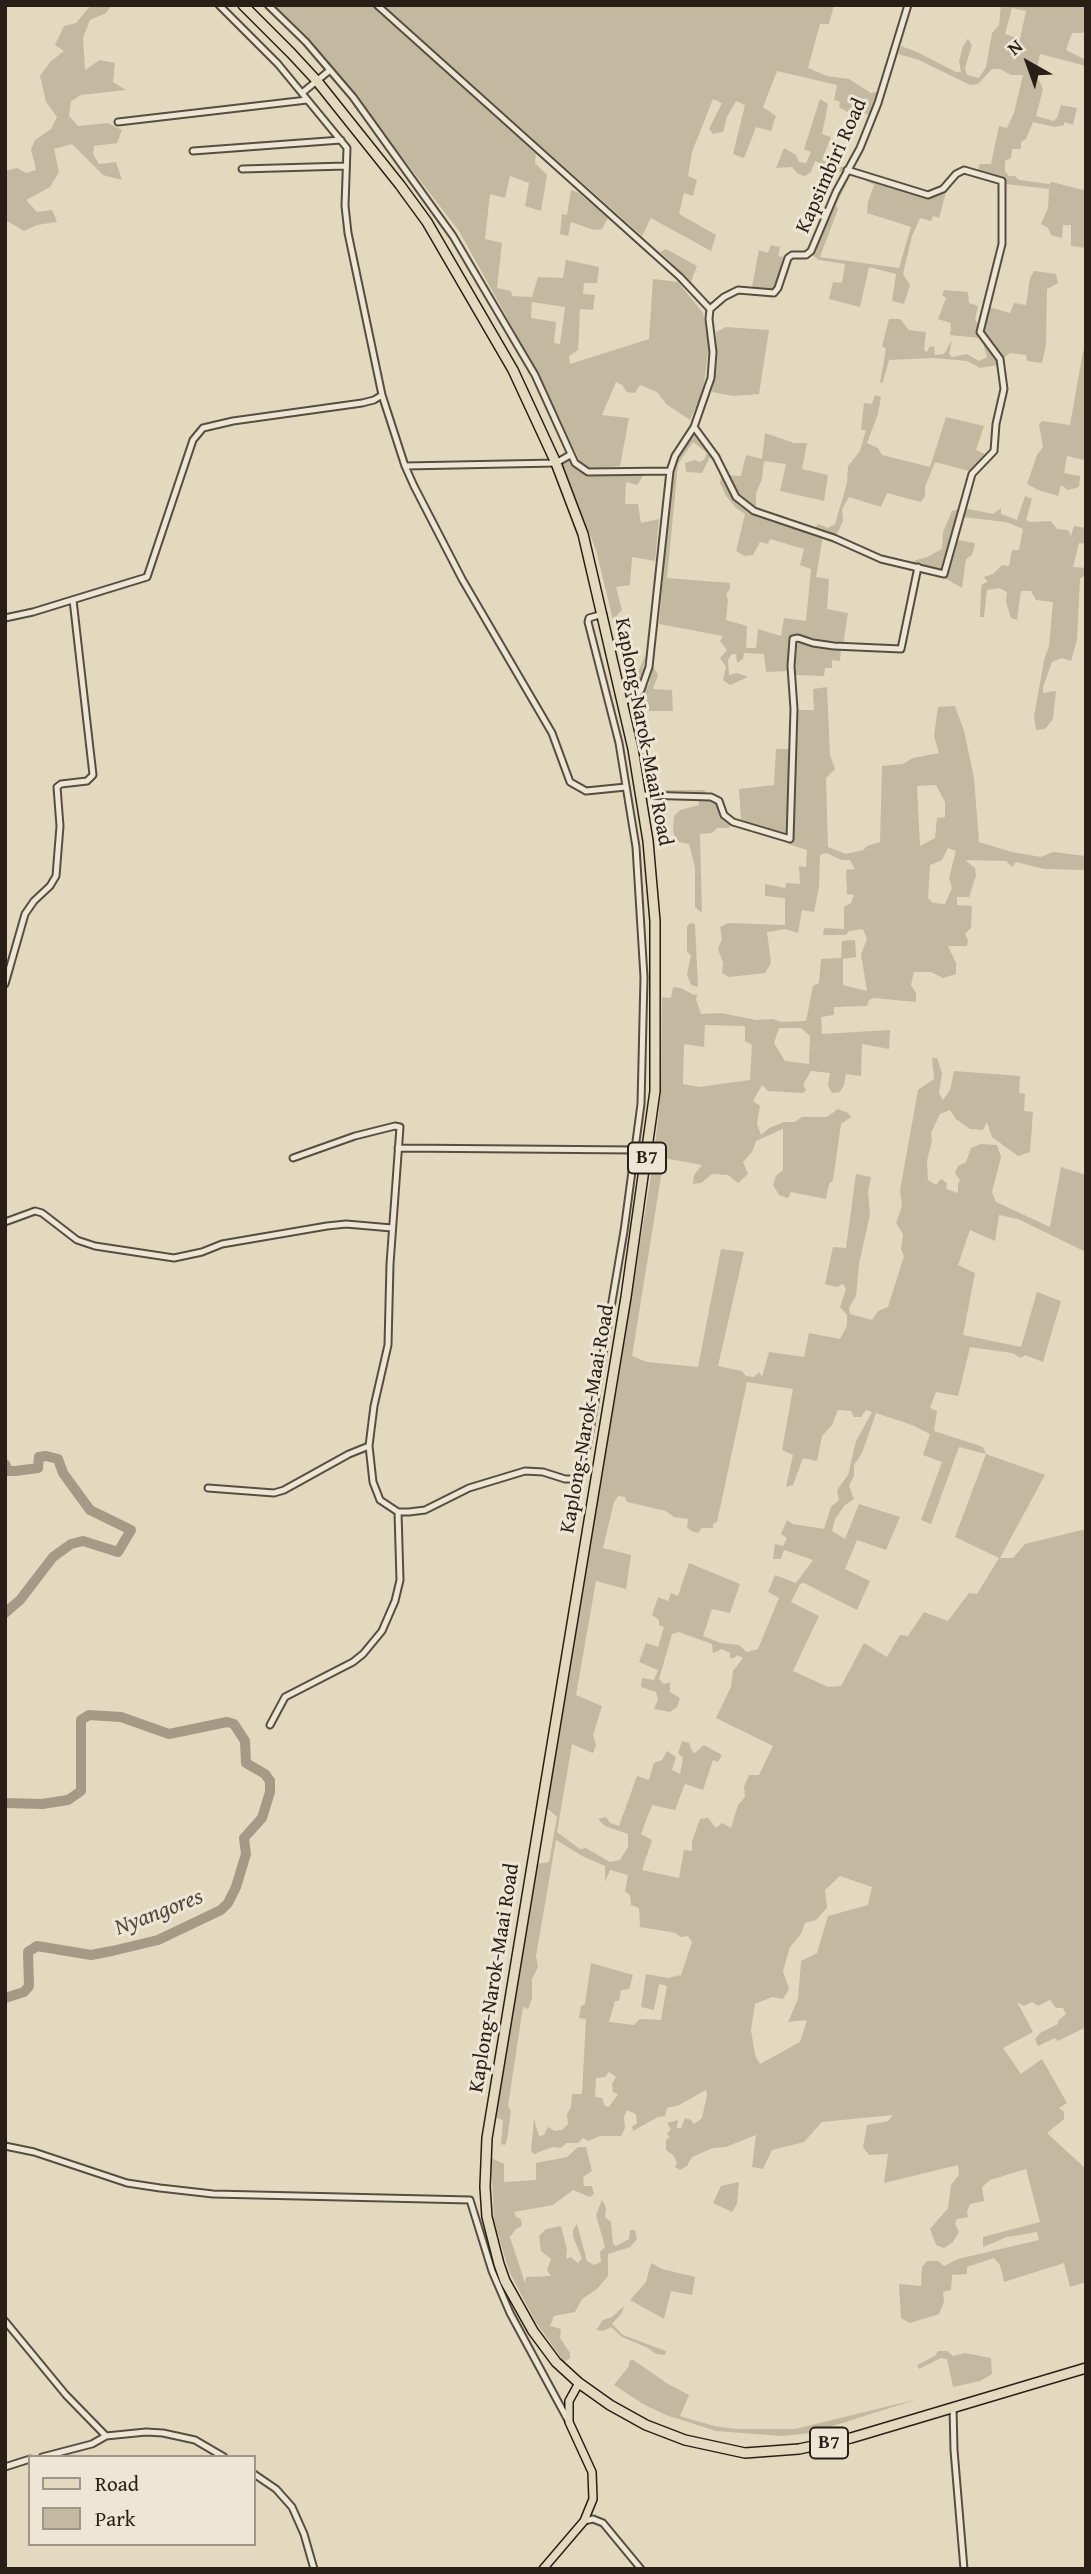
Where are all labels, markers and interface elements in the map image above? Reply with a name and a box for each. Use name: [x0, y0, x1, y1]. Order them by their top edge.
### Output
north arrow: [993, 28, 1063, 98]
text: N: [1001, 32, 1028, 62]
street label: Kapsimbiri Road: [791, 95, 873, 237]
street label: Kaplong-Narok-Maai Road: [609, 616, 677, 848]
road number: B7: [628, 1142, 666, 1174]
street label: Kaplong-Narok-Maai Road: [555, 1303, 621, 1535]
street label: Kaplong-Narok-Maai Road: [464, 1862, 526, 2094]
water label: Nyangores: [111, 1884, 207, 1942]
road number: B7: [810, 2428, 848, 2458]
legend: [28, 2455, 256, 2546]
text: Road: [95, 2468, 139, 2499]
text: Park: [95, 2503, 136, 2534]

